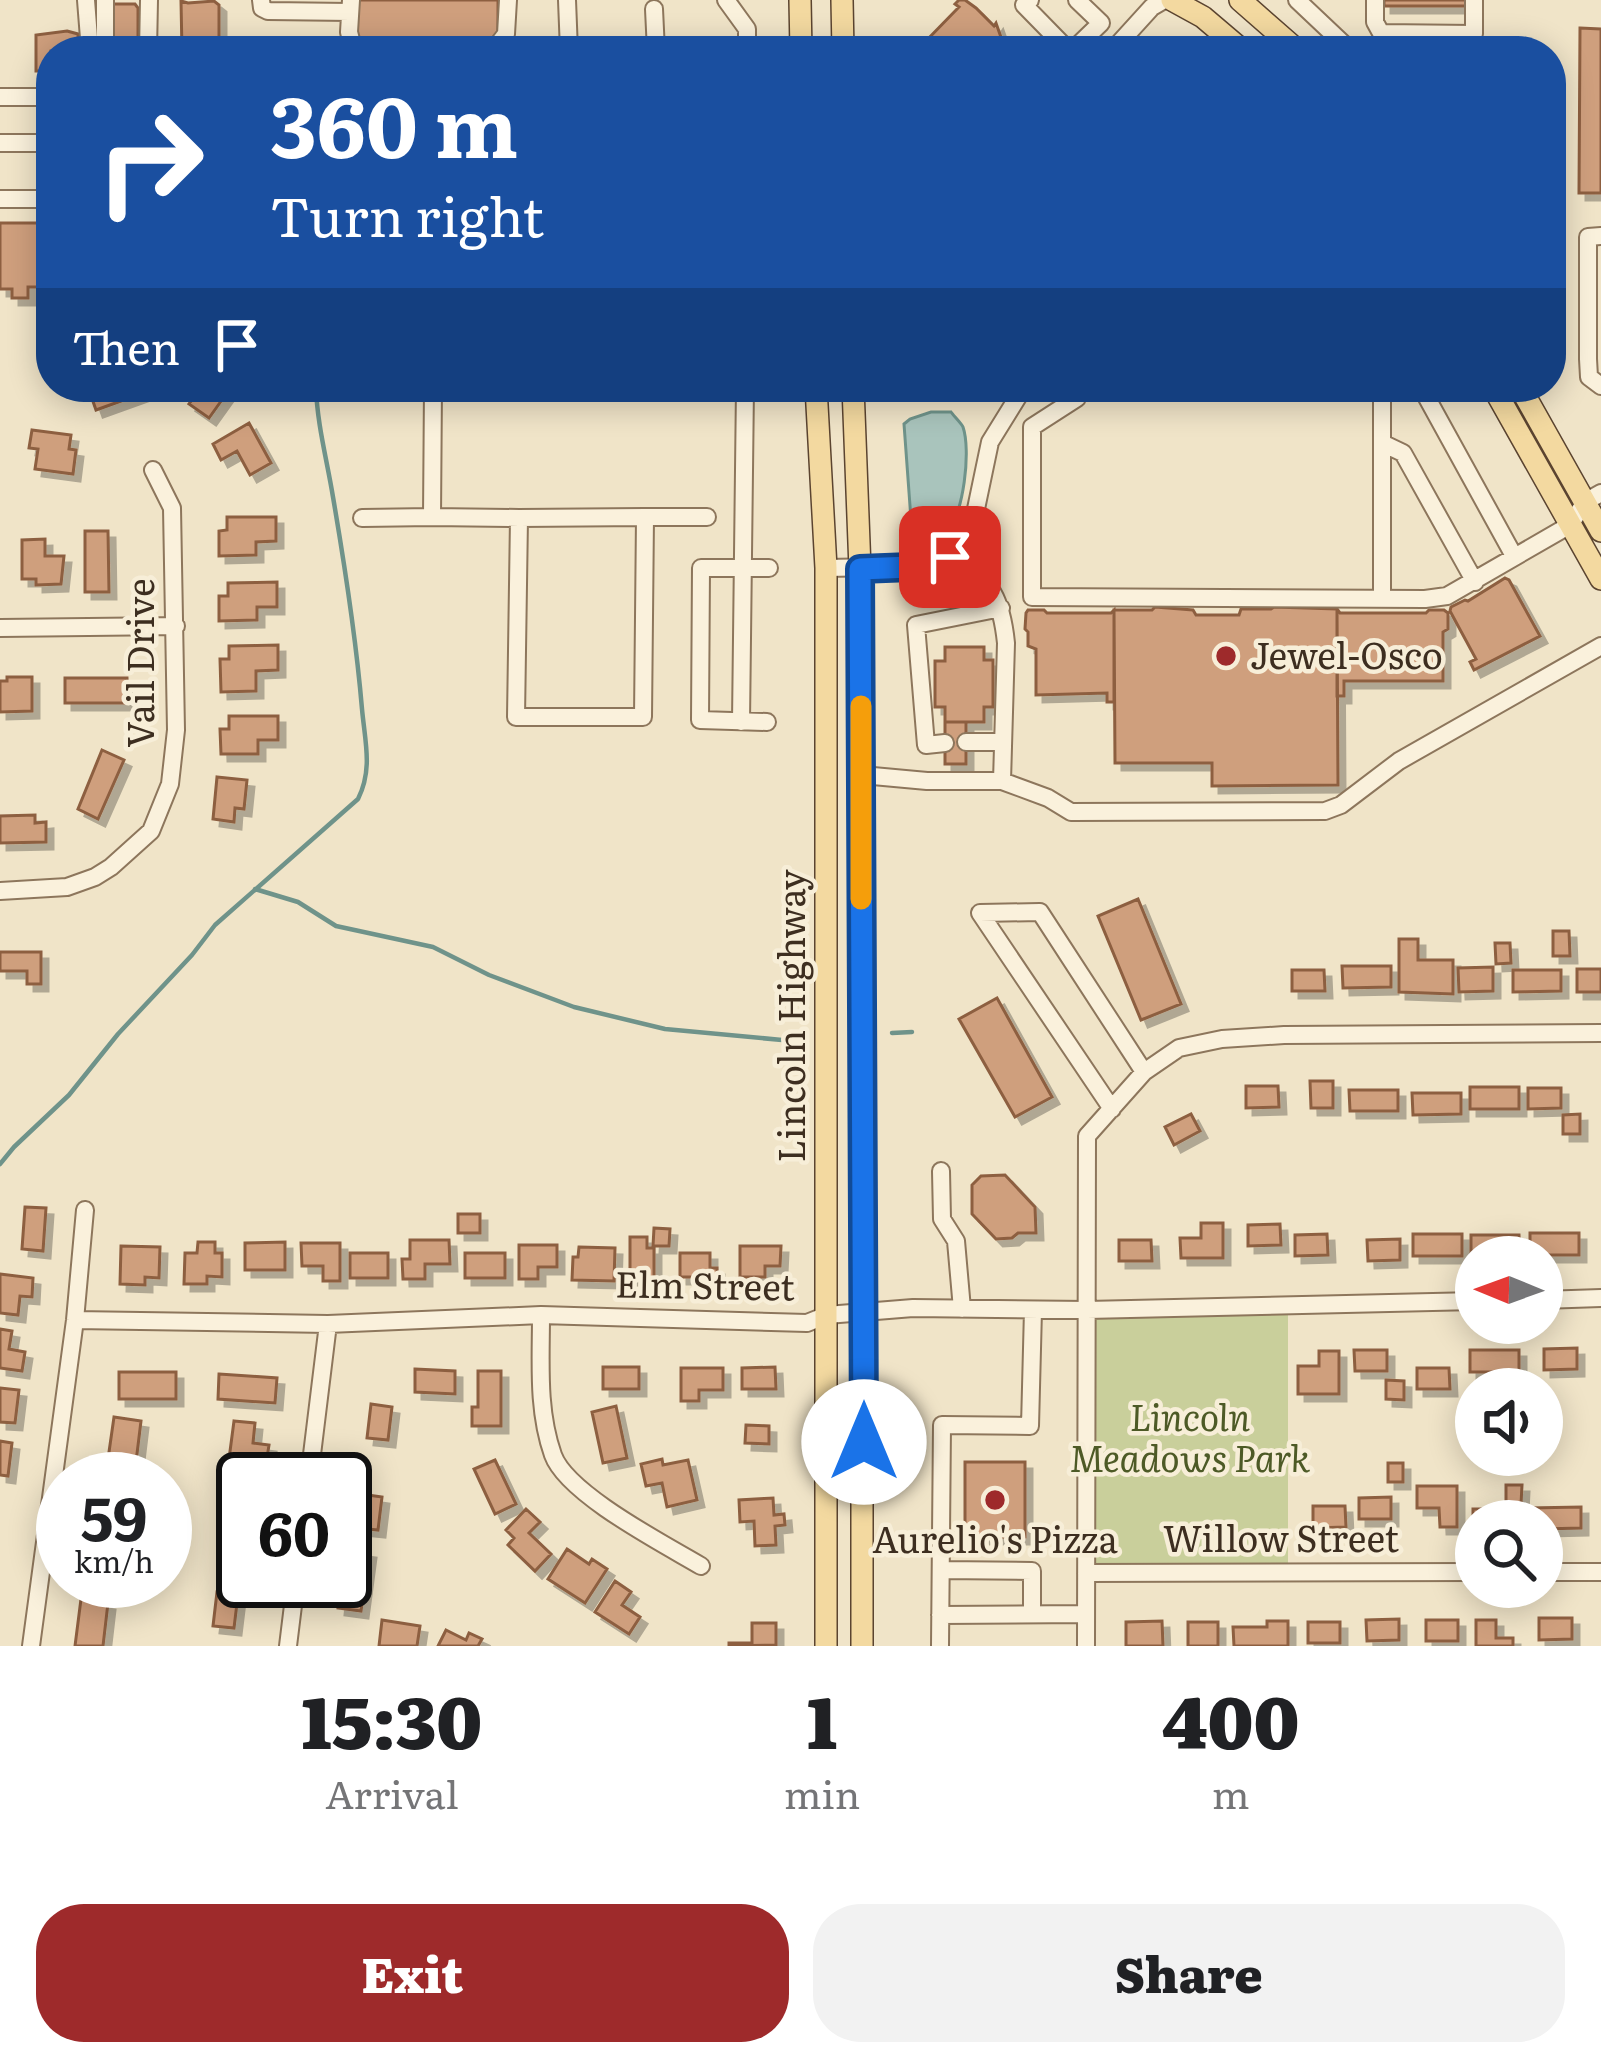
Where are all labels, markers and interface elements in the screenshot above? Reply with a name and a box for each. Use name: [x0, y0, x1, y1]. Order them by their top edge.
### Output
text: 360 m: [270, 59, 518, 184]
icon: right: [72, 84, 228, 240]
text: Turn right: [270, 173, 544, 254]
text: Then: [72, 312, 180, 379]
icon: arrive: [204, 312, 270, 378]
pin: [899, 506, 1001, 608]
icon: arrive: [917, 524, 983, 590]
street label: Vail Drive: [112, 578, 165, 748]
place label: Jewel-Osco: [1250, 627, 1443, 680]
marker: Jewel-Osco: [1213, 643, 1239, 669]
street label: Lincoln Highway: [763, 869, 816, 1162]
north arrow: [1455, 1236, 1563, 1344]
map controls: [1455, 1236, 1563, 1608]
street label: Elm Street: [615, 1255, 796, 1312]
button: sound: [1455, 1368, 1563, 1476]
position arrow: [801, 1379, 927, 1505]
park label: Lincoln Meadows Park: [1070, 1389, 1311, 1483]
speed limit sign: 60: [216, 1452, 372, 1608]
text: 59: [81, 1470, 147, 1559]
marker: Aurelio's Pizza: [982, 1487, 1008, 1513]
button: search: [1455, 1500, 1563, 1608]
street label: Willow Street: [1163, 1510, 1400, 1563]
place label: Aurelio's Pizza: [872, 1511, 1118, 1564]
text: km/h: [74, 1538, 154, 1582]
text: 15:30: [302, 1664, 482, 1771]
text: 1: [807, 1664, 837, 1771]
text: 400: [1162, 1664, 1299, 1771]
text: Arrival: [325, 1763, 458, 1821]
text: min: [784, 1763, 860, 1821]
text: m: [1212, 1763, 1250, 1821]
button: Exit: [36, 1904, 789, 2042]
button: Share: [813, 1904, 1565, 2042]

